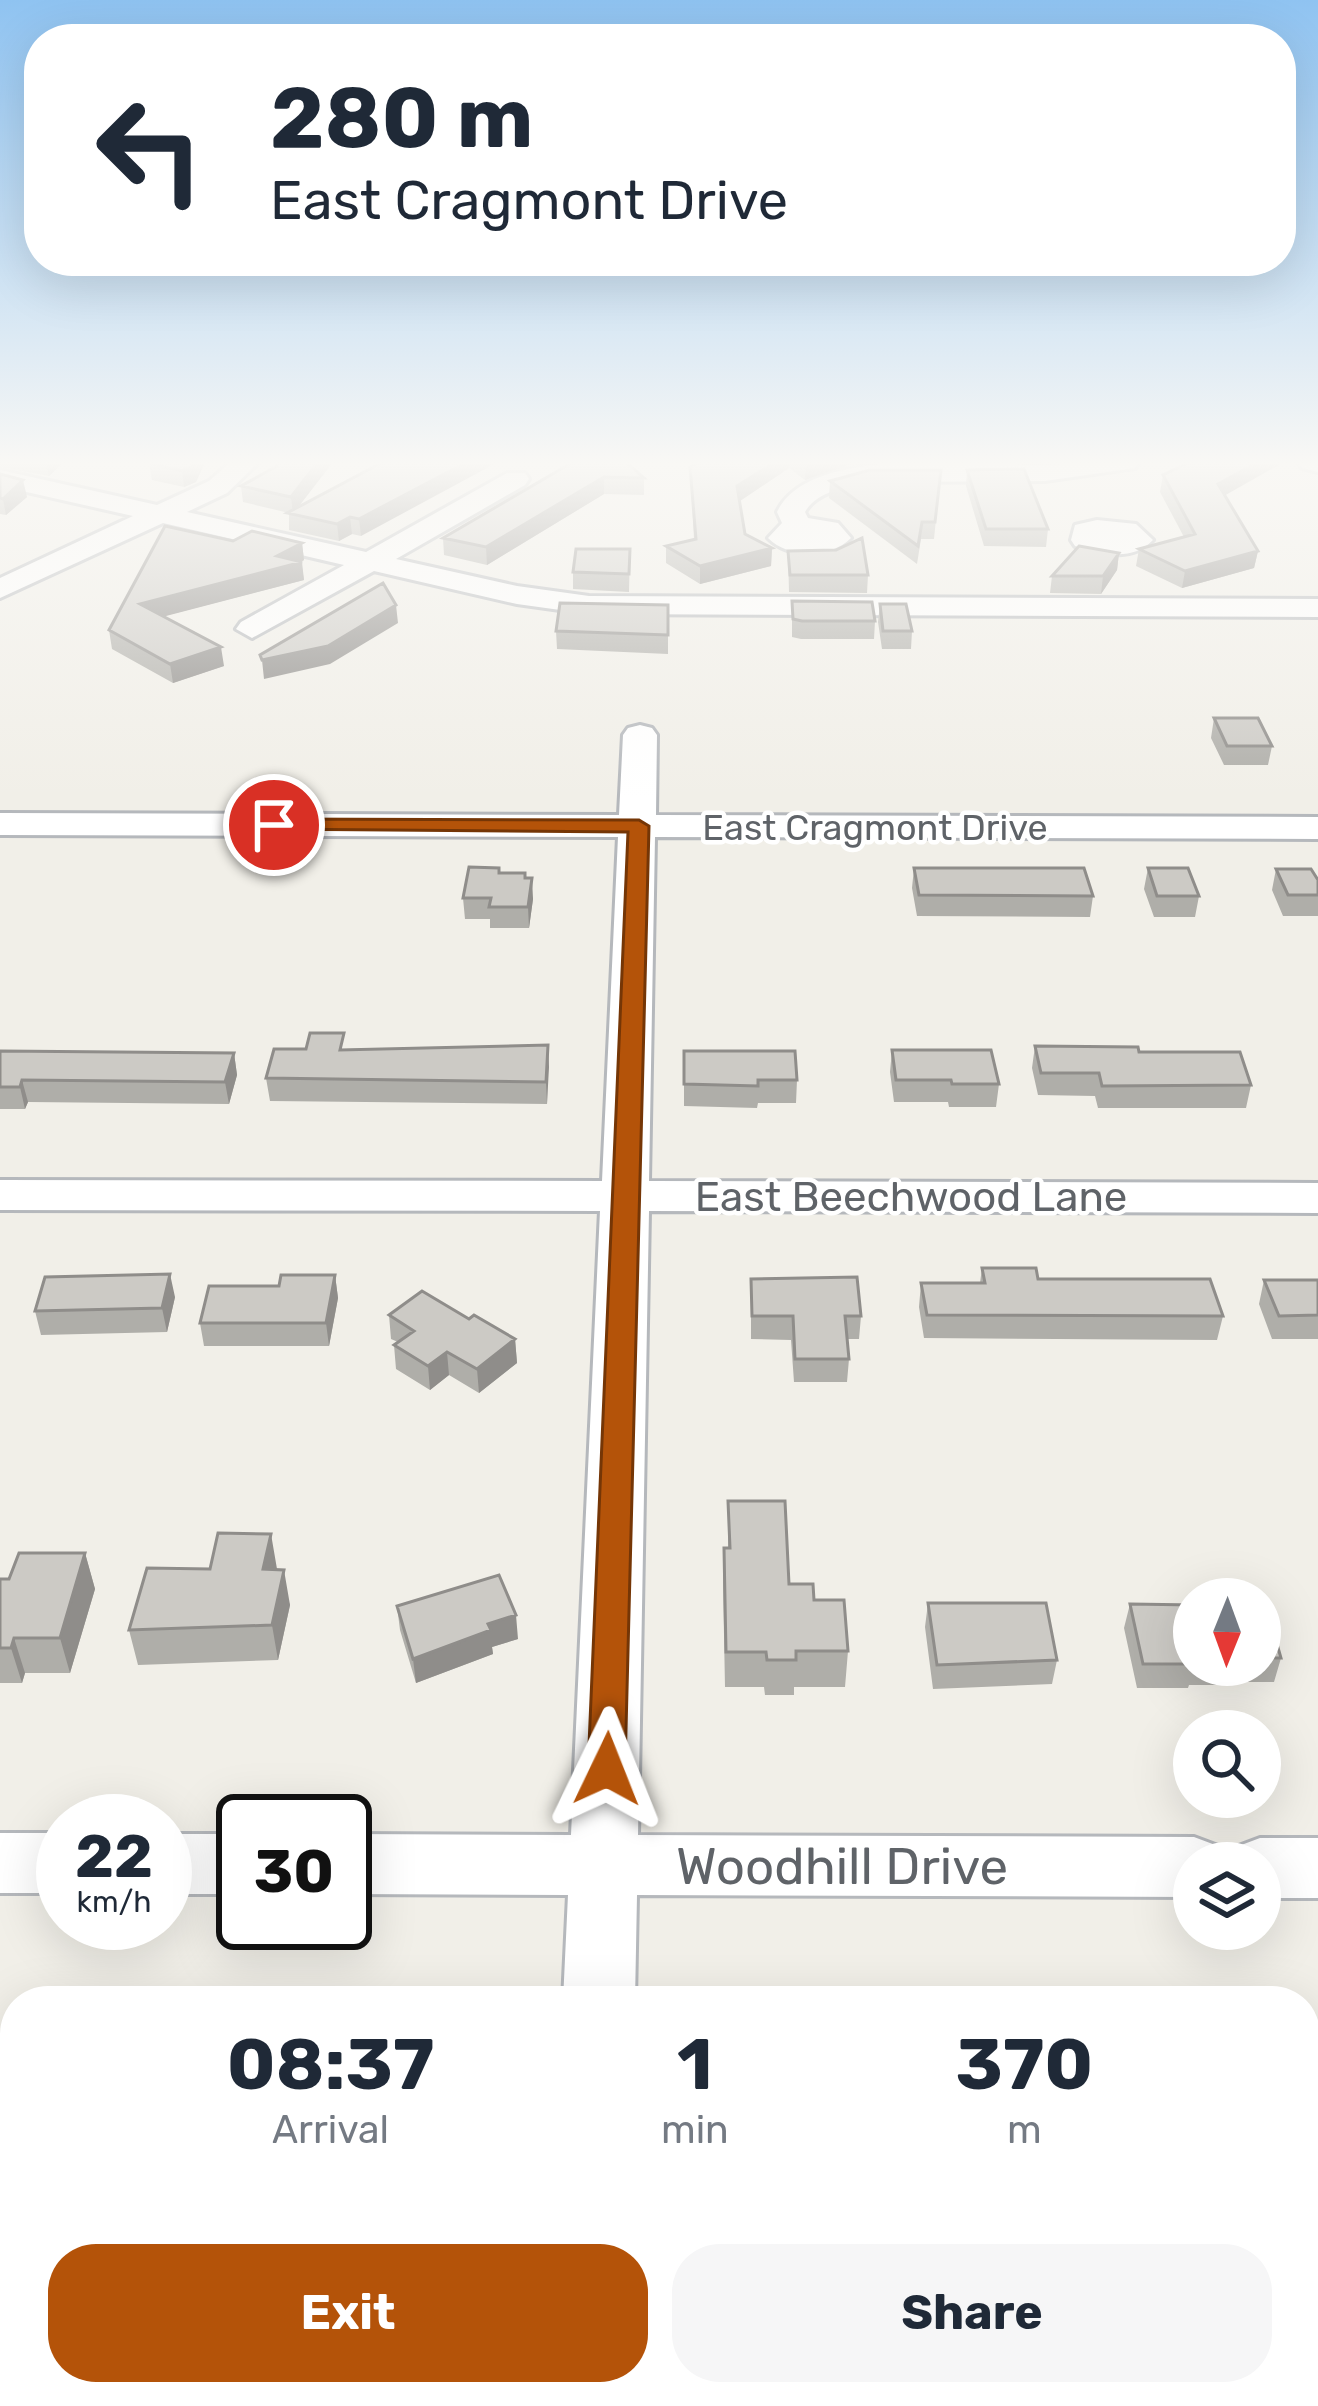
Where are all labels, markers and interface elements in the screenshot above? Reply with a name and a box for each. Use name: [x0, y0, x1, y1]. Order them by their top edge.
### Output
text: 280 m: [270, 68, 533, 168]
icon: left: [72, 72, 228, 228]
text: East Cragmont Drive: [270, 169, 788, 233]
pin: [223, 774, 325, 876]
icon: arrive: [241, 792, 307, 858]
street label: East Cragmont Drive: [702, 806, 1048, 849]
street label: East Beechwood Lane: [695, 1172, 1127, 1222]
north arrow: [1173, 1578, 1281, 1686]
map controls: [1173, 1578, 1281, 1950]
position arrow: [544, 1706, 670, 1832]
button: search: [1173, 1710, 1281, 1818]
speed limit sign: 30: [216, 1794, 372, 1950]
text: 22: [75, 1821, 153, 1892]
street label: Woodhill Drive: [676, 1836, 1008, 1897]
button: layers: [1173, 1842, 1281, 1950]
text: km/h: [77, 1884, 151, 1920]
text: 08:37: [227, 2022, 434, 2107]
text: 1: [677, 2022, 713, 2107]
text: 370: [956, 2022, 1093, 2107]
text: Arrival: [272, 2107, 389, 2153]
text: min: [661, 2107, 729, 2153]
text: m: [1007, 2107, 1042, 2153]
button: Exit: [48, 2244, 648, 2382]
button: Share: [672, 2244, 1272, 2382]

